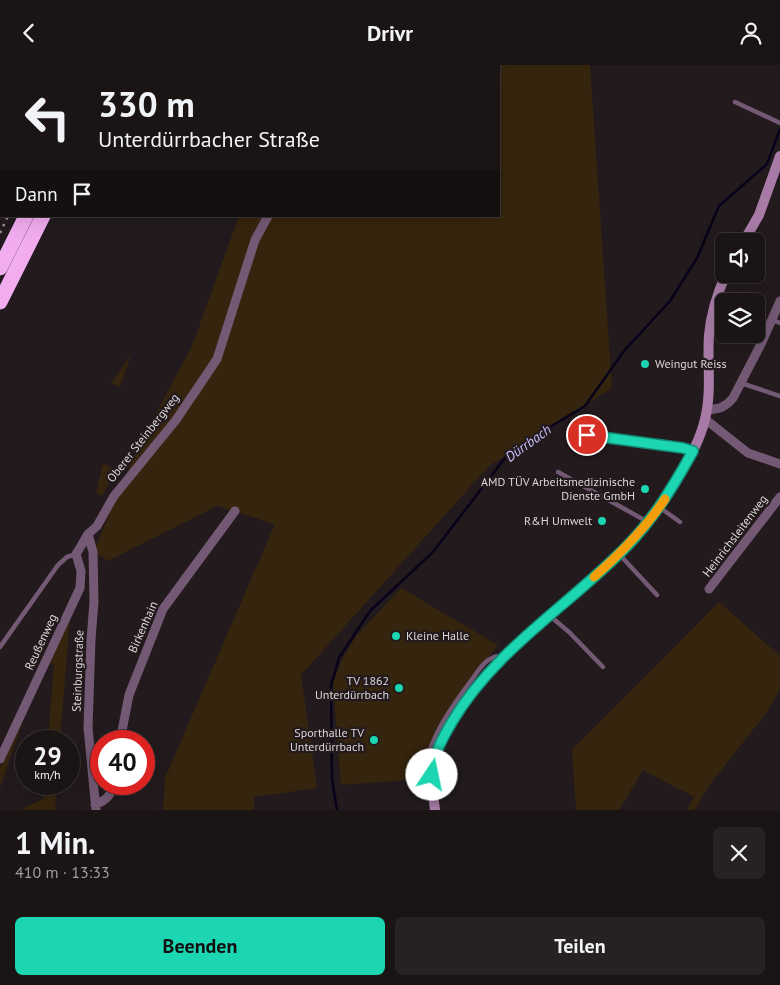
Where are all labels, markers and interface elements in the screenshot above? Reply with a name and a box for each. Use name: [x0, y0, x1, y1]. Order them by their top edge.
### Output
icon: back: [15, 19, 43, 47]
text: Drivr: [367, 19, 413, 47]
icon: person: [737, 19, 765, 47]
text: 330 m: [98, 81, 195, 127]
icon: left: [15, 85, 80, 150]
text: Unterdürrbacher Straße: [98, 125, 320, 153]
icon: arrive: [68, 180, 96, 208]
text: Dann: [15, 182, 58, 206]
map controls: [715, 233, 765, 343]
button: sound: [715, 233, 765, 283]
button: layers: [715, 293, 765, 343]
place label: Weingut Reiss: [655, 356, 726, 371]
marker: Weingut Reiss: [639, 358, 651, 370]
street label: Oberer Steinbergweg: [103, 390, 182, 485]
pin: [566, 414, 608, 456]
water label: Dürrbach: [502, 420, 554, 466]
icon: arrive: [573, 421, 601, 449]
place label: AMD TÜV Arbeitsmedizinische Dienste GmbH: [481, 474, 635, 503]
marker: AMD TÜV Arbeitsmedizinische Dienste GmbH: [639, 483, 651, 495]
street label: Heinrichsleitenweg: [699, 492, 770, 580]
place label: R&H Umwelt: [524, 513, 592, 528]
marker: R&H Umwelt: [596, 515, 608, 527]
street label: Birkenhain: [125, 599, 161, 655]
street label: Reußenweg: [21, 611, 60, 672]
place label: Kleine Halle: [406, 628, 469, 643]
street label: Steinburgstraße: [69, 630, 86, 712]
marker: Kleine Halle: [390, 630, 402, 642]
place label: TV 1862 Unterdürrbach: [315, 673, 389, 702]
marker: TV 1862 Unterdürrbach: [393, 682, 405, 694]
place label: Sporthalle TV Unterdürrbach: [290, 725, 364, 754]
speed limit sign: 40: [90, 730, 155, 795]
marker: Sporthalle TV Unterdürrbach: [368, 734, 380, 746]
text: 29: [33, 740, 62, 772]
position arrow: [405, 748, 457, 800]
text: km/h: [34, 767, 61, 782]
text: 1 Min.: [15, 823, 95, 862]
button: close: [713, 827, 765, 879]
text: 410 m · 13:33: [15, 862, 110, 882]
button: Beenden: [15, 917, 385, 975]
button: Teilen: [395, 917, 765, 975]

